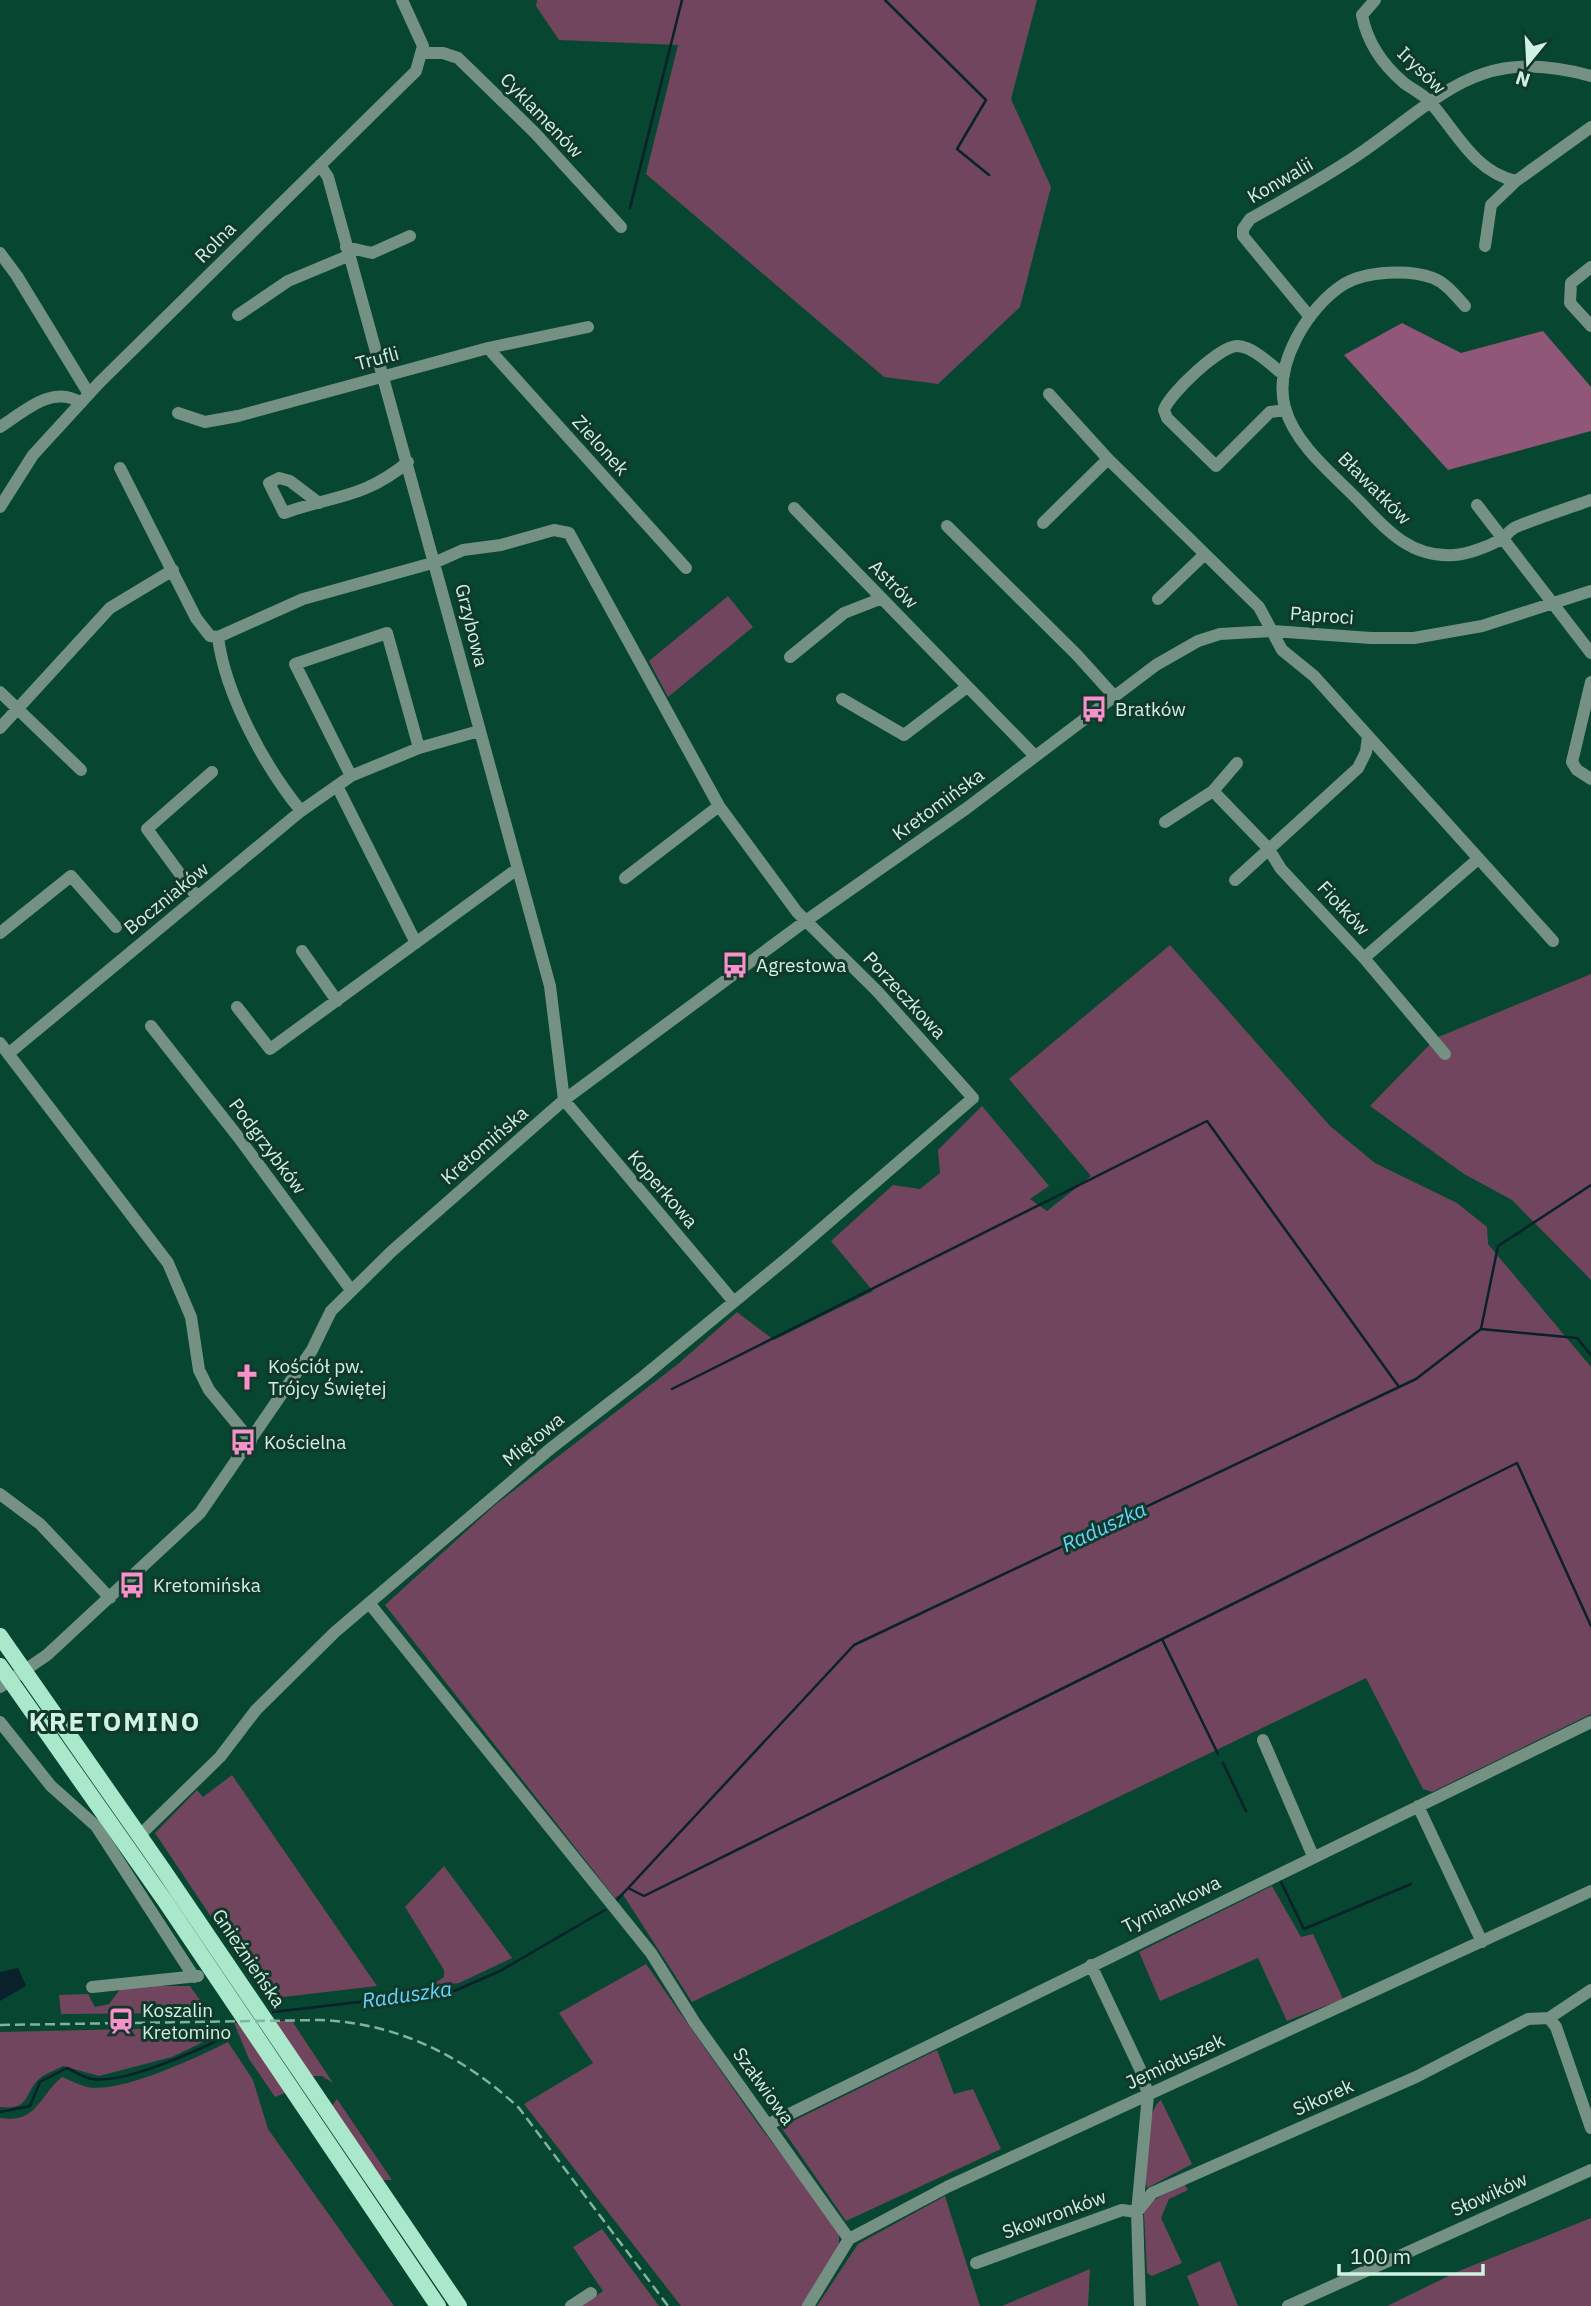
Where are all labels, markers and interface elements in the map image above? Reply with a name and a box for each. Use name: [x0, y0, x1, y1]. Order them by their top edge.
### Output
north arrow: [1493, 28, 1563, 98]
street label: Irysów: [1393, 41, 1451, 99]
text: N: [1512, 66, 1533, 93]
street label: Cyklamenów: [495, 67, 589, 163]
street label: Konwalii: [1243, 152, 1317, 208]
street label: Rolna: [189, 216, 241, 268]
street label: Trufli: [353, 341, 401, 375]
street label: Zielonek: [568, 410, 634, 480]
street label: Bławatków: [1333, 446, 1417, 530]
street label: Astrów: [864, 554, 924, 614]
street label: Grzybowa: [450, 581, 494, 669]
street label: Paproci: [1289, 601, 1355, 629]
bus stop icon: Bratków: [1079, 694, 1109, 724]
place label: Bratków: [1115, 697, 1186, 721]
street label: Kretomińska: [887, 763, 989, 845]
street label: Boczniaków: [119, 857, 213, 939]
street label: Fiołków: [1313, 876, 1375, 940]
street label: Porzeczkowa: [858, 946, 952, 1044]
bus stop icon: Agrestowa: [720, 950, 750, 980]
place label: Agrestowa: [756, 953, 846, 977]
street label: Podgrzybków: [224, 1093, 312, 1199]
street label: Kretomińska: [435, 1101, 533, 1189]
street label: Koperkowa: [623, 1145, 703, 1233]
place label: Kościół pw. Trójcy Świętej: [268, 1354, 386, 1400]
church icon: Kościół pw. Trójcy Świętej: [232, 1362, 262, 1392]
street label: Miętowa: [497, 1407, 569, 1471]
bus stop icon: Kościelna: [228, 1427, 258, 1457]
place label: Kościelna: [264, 1430, 346, 1454]
water label: Raduszka: [1057, 1494, 1151, 1558]
bus stop icon: Kretomińska: [117, 1570, 147, 1600]
place label: Kretomińska: [153, 1573, 261, 1597]
district label: KRETOMINO: [29, 1704, 201, 1738]
street label: Tymiankowa: [1118, 1870, 1224, 1938]
street label: Gnieźnieńska: [207, 1904, 291, 2012]
water label: Raduszka: [360, 1974, 454, 2014]
place label: Koszalin Kretomino: [142, 1998, 231, 2044]
station icon: Koszalin Kretomino: [106, 2006, 136, 2036]
street label: Jemiołuszek: [1122, 2028, 1228, 2094]
street label: Szałwiowa: [728, 2043, 800, 2129]
street label: Sikorek: [1289, 2073, 1357, 2121]
street label: Słowików: [1447, 2167, 1531, 2221]
street label: Skowronków: [999, 2184, 1109, 2244]
scale bar: [1339, 2232, 1482, 2276]
text: 100 m: [1350, 2242, 1411, 2270]

